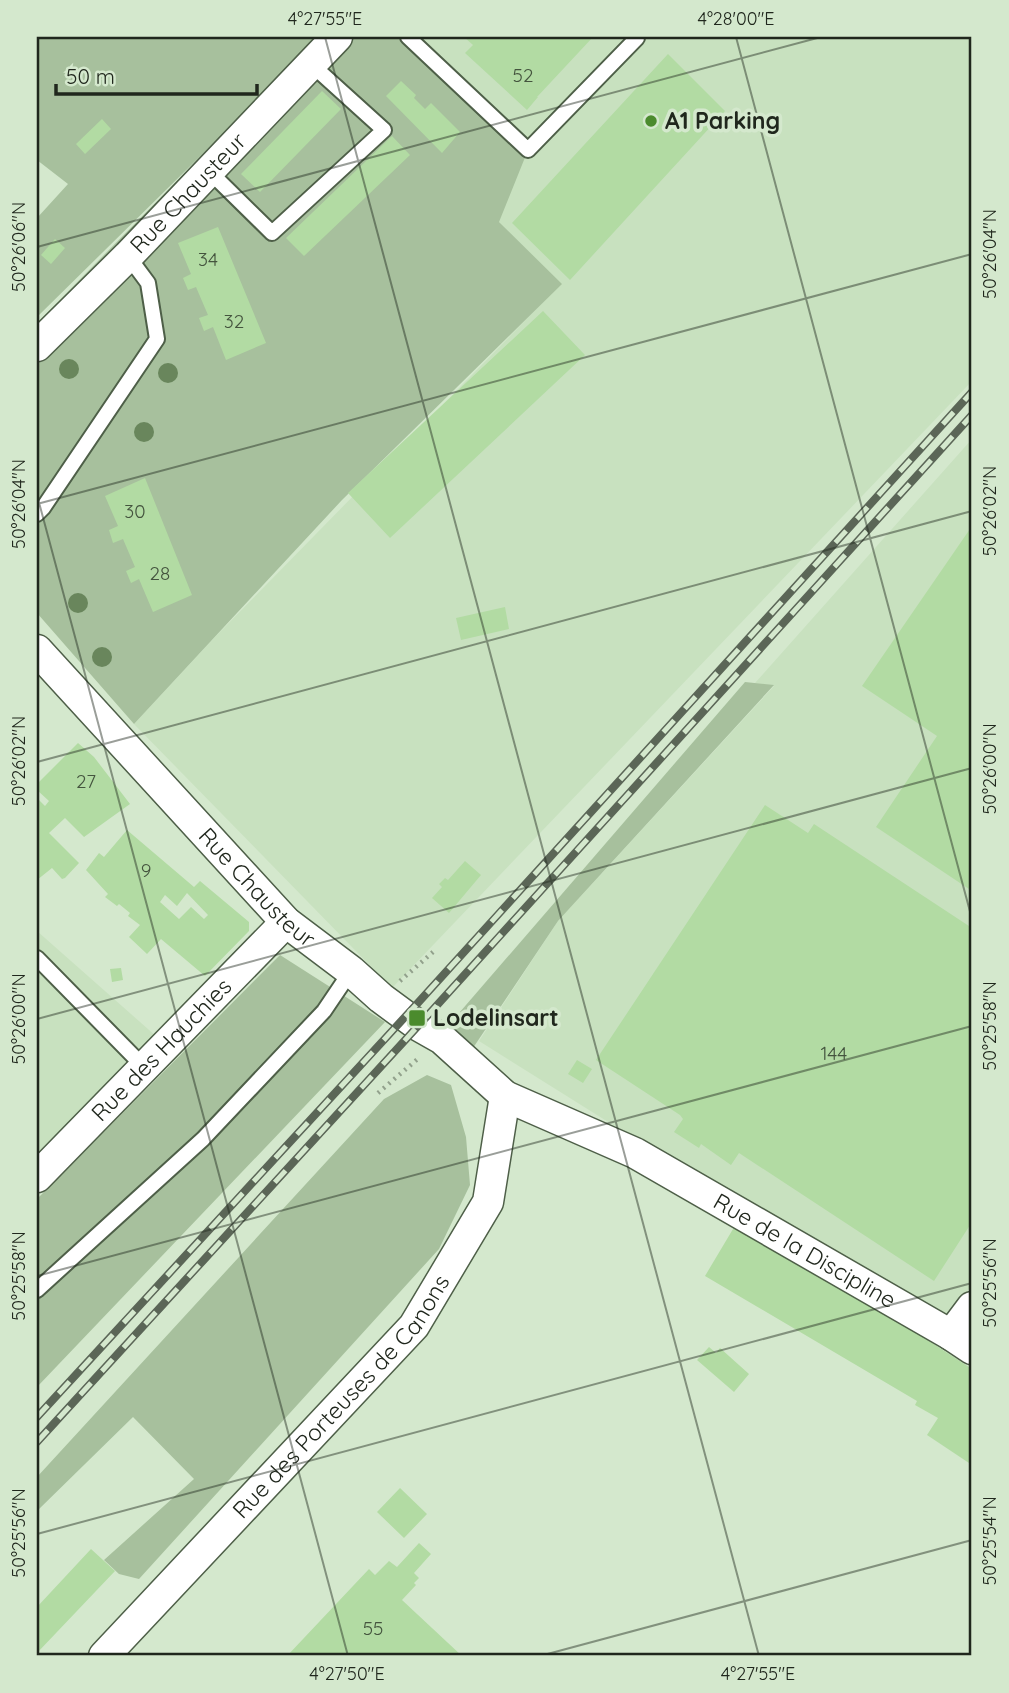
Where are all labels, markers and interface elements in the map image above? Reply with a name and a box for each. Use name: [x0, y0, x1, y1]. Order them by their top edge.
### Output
text: 4°27'55"E: [288, 7, 362, 30]
text: 4°28'00"E: [697, 7, 775, 30]
scale bar: [56, 52, 257, 96]
text: 50 m: [66, 63, 115, 89]
house number: 52: [513, 63, 533, 87]
place label: A1 Parking: [665, 106, 780, 135]
marker: A1 Parking: [643, 113, 659, 129]
street label: Rue Chausteur: [123, 126, 252, 259]
text: 50°26'06"N: [7, 202, 30, 292]
text: 50°26'04"N: [978, 209, 1001, 299]
house number: 34: [198, 247, 218, 271]
house number: 32: [224, 309, 244, 333]
text: 50°26'04"N: [7, 459, 30, 549]
text: 50°26'02"N: [978, 466, 1001, 556]
house number: 30: [124, 499, 146, 523]
house number: 28: [150, 561, 170, 585]
text: 50°26'02"N: [7, 716, 30, 806]
text: 50°26'00"N: [978, 723, 1001, 815]
house number: 27: [76, 769, 96, 793]
street label: Rue Chausteur: [193, 821, 322, 953]
house number: 9: [141, 858, 151, 882]
street label: Rue des Hauchies: [85, 972, 237, 1127]
text: 50°26'00"N: [7, 973, 30, 1065]
text: 50°25'58"N: [978, 981, 1001, 1071]
place label: Lodelinsart: [433, 1003, 559, 1032]
marker: Lodelinsart: [407, 1008, 427, 1028]
house number: 144: [821, 1041, 847, 1065]
street label: Rue de la Discipline: [709, 1186, 902, 1314]
text: 50°25'58"N: [7, 1231, 30, 1321]
text: 50°25'56"N: [978, 1238, 1001, 1328]
street label: Rue des Porteuses de Canons: [226, 1269, 455, 1524]
text: 50°25'56"N: [7, 1488, 30, 1578]
text: 50°25'54"N: [978, 1496, 1001, 1586]
house number: 55: [363, 1616, 383, 1640]
text: 4°27'50"E: [309, 1662, 385, 1685]
text: 4°27'55"E: [721, 1662, 795, 1685]

